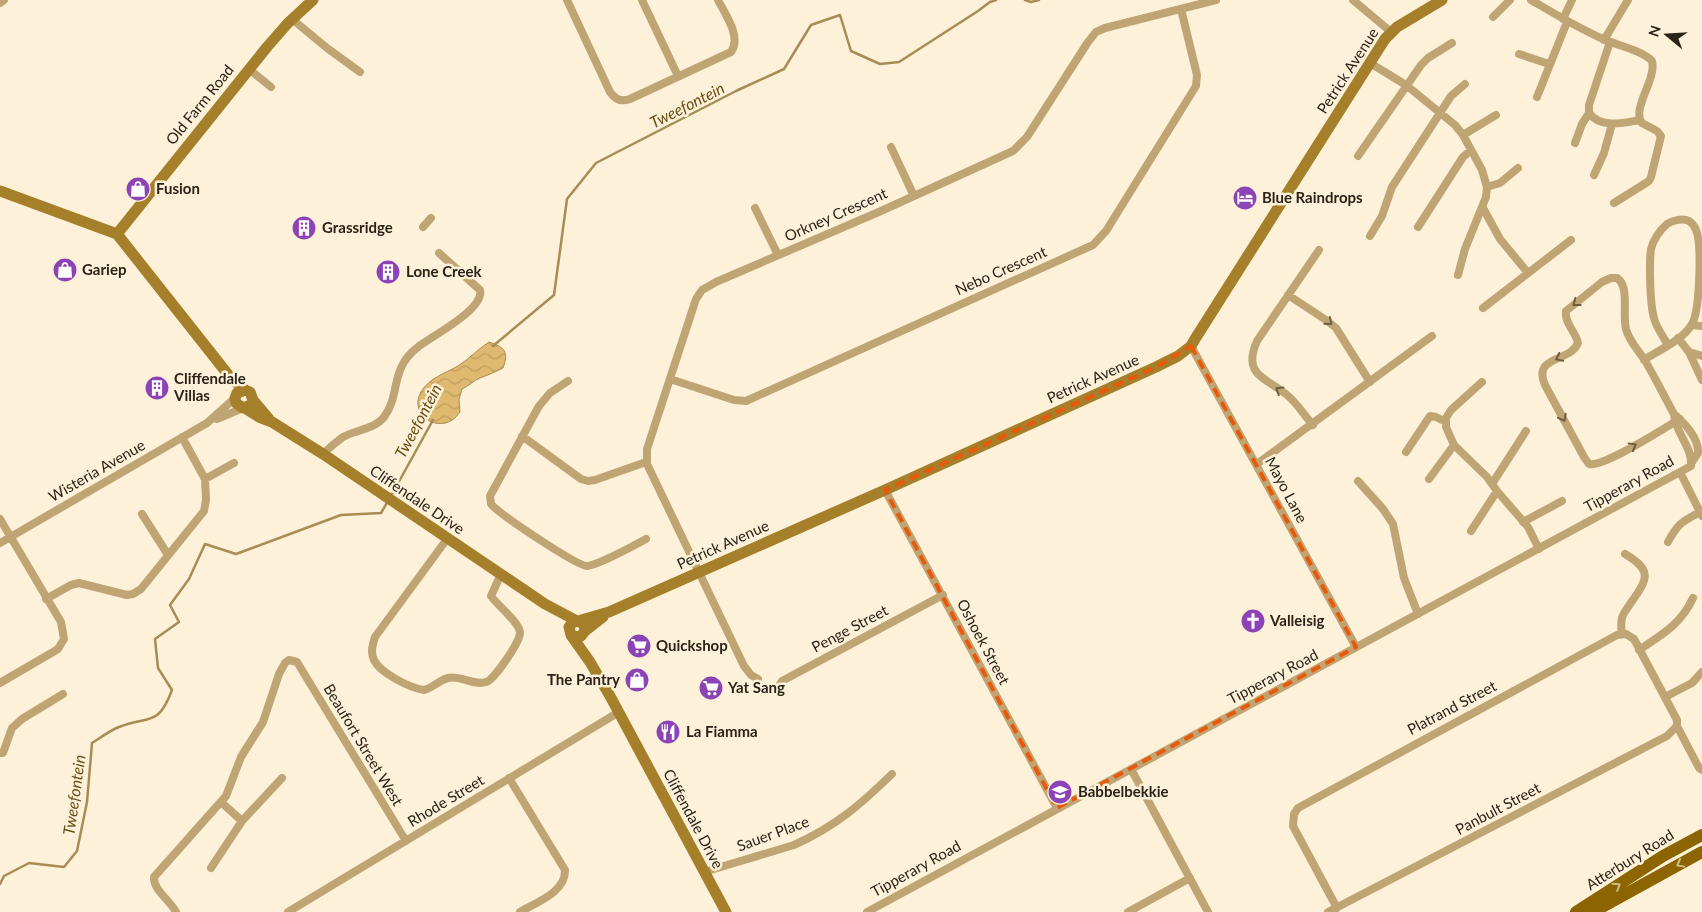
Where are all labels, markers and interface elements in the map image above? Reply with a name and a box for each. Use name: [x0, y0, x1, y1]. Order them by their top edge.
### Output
north arrow: [1642, 10, 1692, 60]
text: N: [1644, 23, 1664, 39]
street label: Petrick Avenue: [1313, 24, 1382, 117]
street label: Old Farm Road: [162, 61, 237, 148]
water label: Tweefontein: [646, 78, 727, 131]
shop icon: Fusion: [125, 176, 151, 202]
place label: Fusion: [156, 179, 200, 197]
street label: Orkney Crescent: [782, 183, 890, 245]
hotel icon: Blue Raindrops: [1232, 185, 1258, 211]
place label: Blue Raindrops: [1262, 188, 1363, 206]
building icon: Grassridge: [291, 215, 317, 241]
place label: Grassridge: [322, 218, 393, 236]
street label: Nebo Crescent: [952, 242, 1050, 298]
shop icon: Gariep: [52, 257, 78, 283]
building icon: Lone Creek: [375, 259, 401, 285]
place label: Gariep: [82, 260, 126, 278]
place label: Lone Creek: [406, 262, 482, 280]
one-way arrow: [1573, 297, 1582, 305]
one-way arrow: [1323, 317, 1332, 326]
street label: Petrick Avenue: [1044, 350, 1141, 406]
one-way arrow: [1555, 352, 1564, 362]
place label: Cliffendale Villas: [173, 369, 246, 404]
building icon: Cliffendale Villas: [144, 375, 170, 401]
water label: Tweefontein: [390, 381, 445, 461]
one-way arrow: [1276, 386, 1285, 396]
one-way arrow: [1557, 413, 1567, 422]
street label: Wisteria Avenue: [45, 435, 148, 505]
one-way arrow: [1628, 442, 1637, 452]
street label: Tipperary Road: [1580, 451, 1677, 515]
street label: Mayo Lane: [1262, 453, 1312, 526]
street label: Cliffendale Drive: [367, 461, 468, 537]
street label: Petrick Avenue: [674, 516, 771, 572]
street label: Oshoek Street: [954, 596, 1014, 688]
street label: Penge Street: [808, 600, 891, 656]
church icon: Valleisig: [1240, 608, 1266, 634]
place label: Valleisig: [1269, 611, 1325, 629]
supermarket icon: Quickshop: [626, 633, 652, 659]
place label: Quickshop: [656, 636, 728, 654]
street label: Tipperary Road: [1224, 645, 1321, 708]
shop icon: The Pantry: [624, 667, 650, 693]
place label: The Pantry: [547, 670, 620, 688]
supermarket icon: Yat Sang: [698, 675, 724, 701]
street label: Platrand Street: [1404, 676, 1500, 738]
place label: Yat Sang: [727, 678, 785, 696]
street label: Beaufort Street West: [320, 680, 408, 809]
restaurant icon: La Fiamma: [655, 719, 681, 745]
place label: La Fiamma: [686, 722, 758, 740]
water label: Tweefontein: [58, 753, 89, 836]
street label: Cliffendale Drive: [660, 766, 728, 871]
street label: Rhode Street: [404, 770, 487, 830]
street label: Panbult Street: [1452, 778, 1544, 838]
school or university icon: Babbelbekkie: [1047, 779, 1073, 805]
place label: Babbelbekkie: [1078, 782, 1169, 800]
street label: Sauer Place: [734, 812, 811, 854]
street label: Atterbury Road: [1582, 825, 1677, 893]
street label: Tipperary Road: [867, 836, 964, 900]
one-way arrow: [1677, 858, 1686, 868]
one-way arrow: [1612, 883, 1621, 892]

